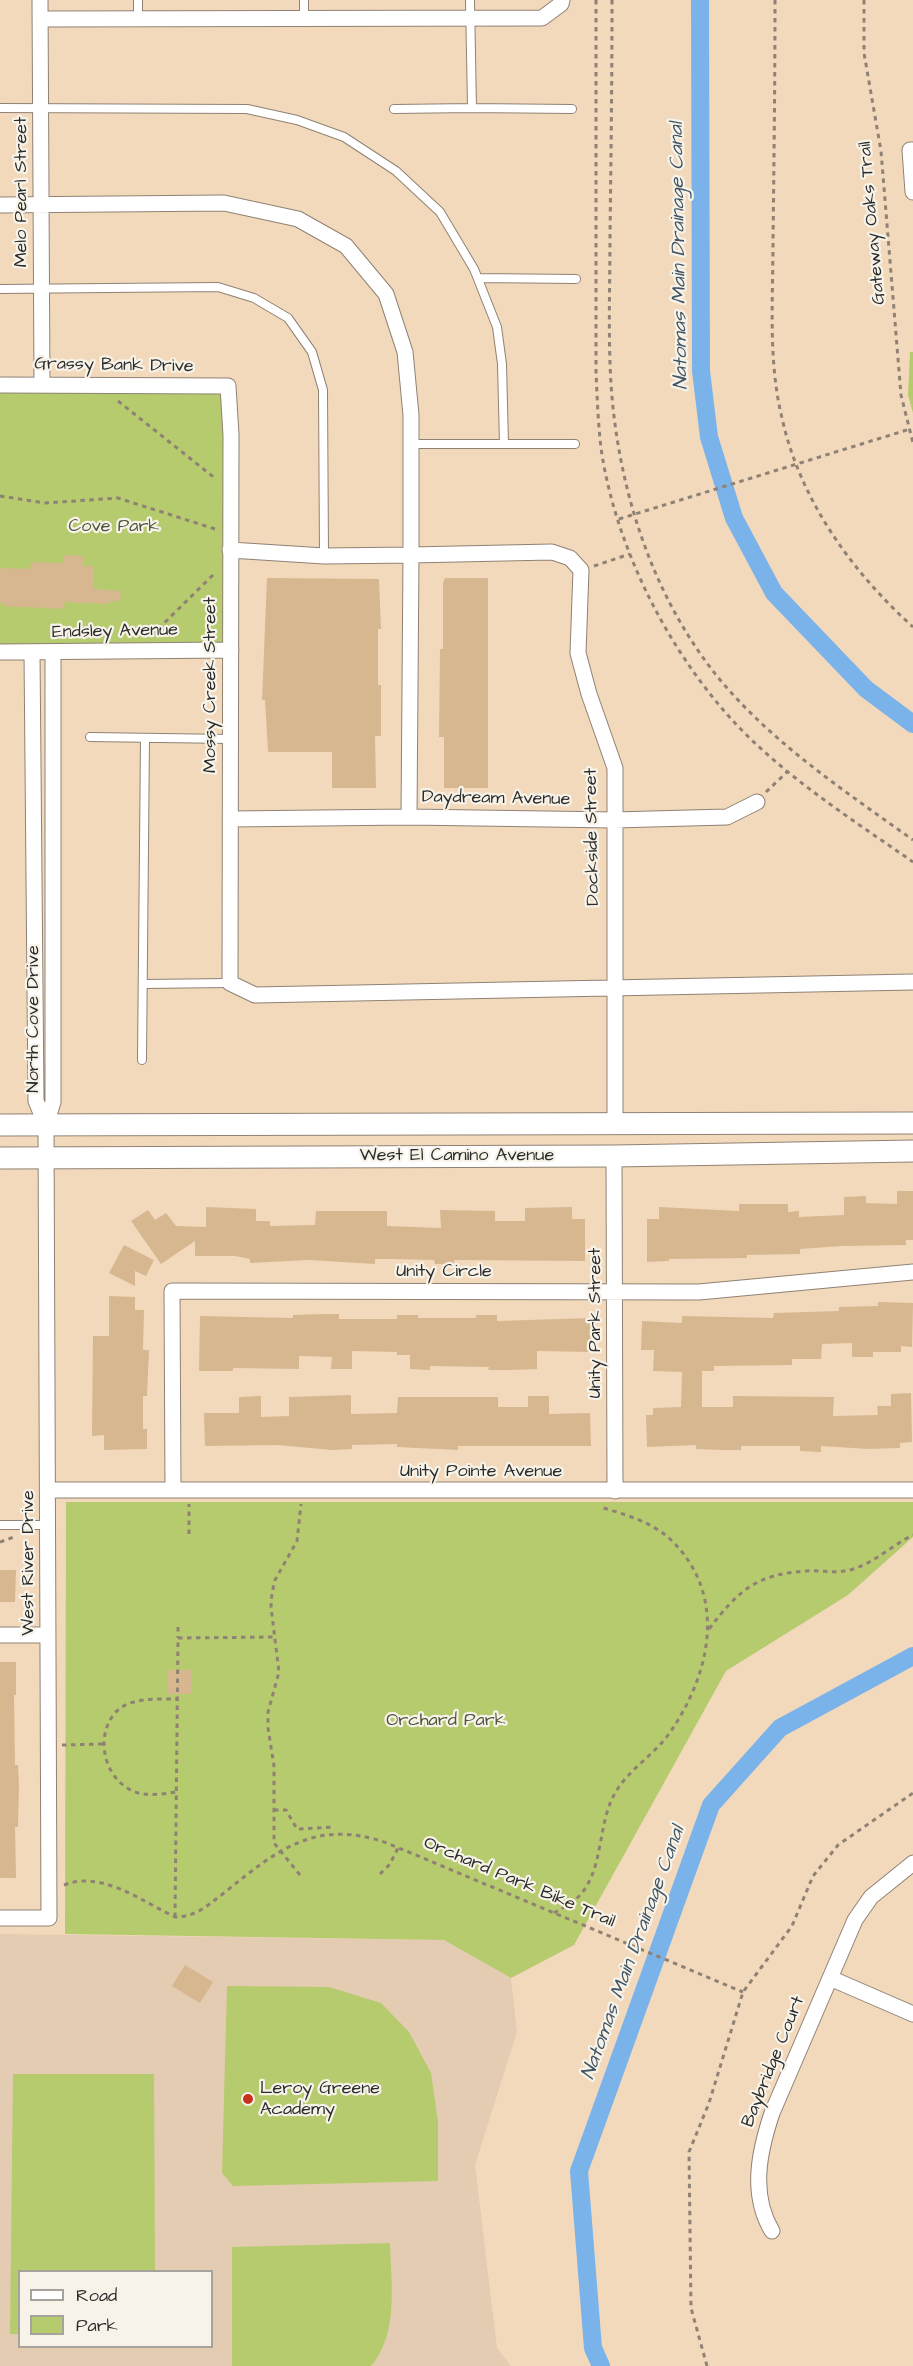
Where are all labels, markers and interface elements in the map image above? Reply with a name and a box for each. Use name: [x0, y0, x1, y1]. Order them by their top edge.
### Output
street label: Melo Pearl Street: [11, 117, 33, 267]
water label: Natomas Main Drainage Canal: [666, 122, 694, 390]
street label: Gateway Oaks Trail: [855, 140, 891, 306]
street label: Grassy Bank Drive: [34, 354, 194, 378]
park label: Cove Park: [69, 516, 159, 538]
street label: Mossy Creek Street: [200, 597, 222, 773]
street label: Endsley Avenue: [52, 620, 178, 644]
street label: Dockside Street: [581, 768, 605, 906]
street label: Daydream Avenue: [422, 787, 570, 811]
street label: North Cove Drive: [23, 945, 45, 1093]
street label: West El Camino Avenue: [360, 1145, 554, 1167]
street label: Unity Park Street: [585, 1248, 607, 1398]
street label: Unity Circle: [396, 1261, 492, 1283]
street label: Unity Pointe Avenue: [400, 1461, 562, 1483]
street label: West River Drive: [18, 1490, 40, 1636]
park label: Orchard Park: [386, 1710, 506, 1732]
water label: Natomas Main Drainage Canal: [577, 1823, 691, 2083]
street label: Orchard Park Bike Trail: [420, 1833, 618, 1933]
street label: Baybridge Court: [738, 1993, 810, 2131]
place label: Leroy Greene Academy: [260, 2078, 380, 2120]
marker: Leroy Greene Academy: [241, 2092, 255, 2106]
legend: [18, 2270, 213, 2348]
text: Road: [76, 2283, 117, 2308]
text: Park: [76, 2313, 118, 2338]

